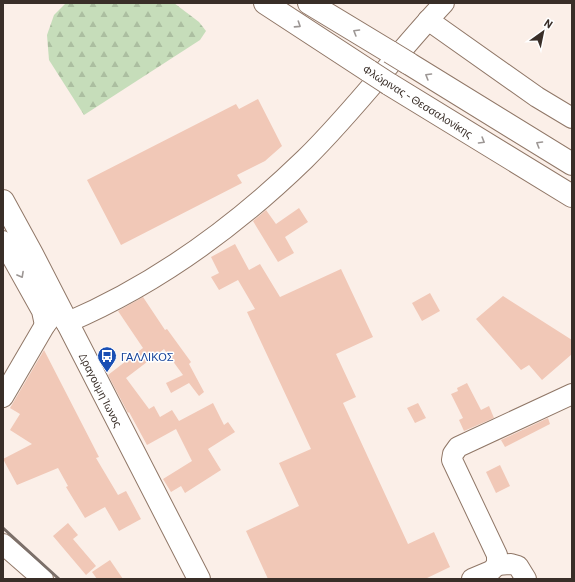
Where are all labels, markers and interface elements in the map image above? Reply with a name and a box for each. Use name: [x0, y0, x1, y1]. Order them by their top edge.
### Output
north arrow: [523, 12, 563, 52]
text: N: [542, 16, 555, 31]
one-way arrow: [293, 20, 300, 27]
one-way arrow: [353, 30, 360, 37]
street label: Φλώρινας - Θεσσαλονίκης: [361, 62, 475, 140]
one-way arrow: [425, 73, 432, 80]
one-way arrow: [478, 136, 485, 144]
one-way arrow: [536, 141, 543, 148]
one-way arrow: [17, 271, 24, 279]
bus stop icon: ΓΑΛΛΙΚΟΣ: [96, 345, 118, 373]
place label: ΓΑΛΛΙΚΟΣ: [121, 350, 174, 363]
street label: Δραγούμη Ίωνος: [77, 351, 125, 429]

